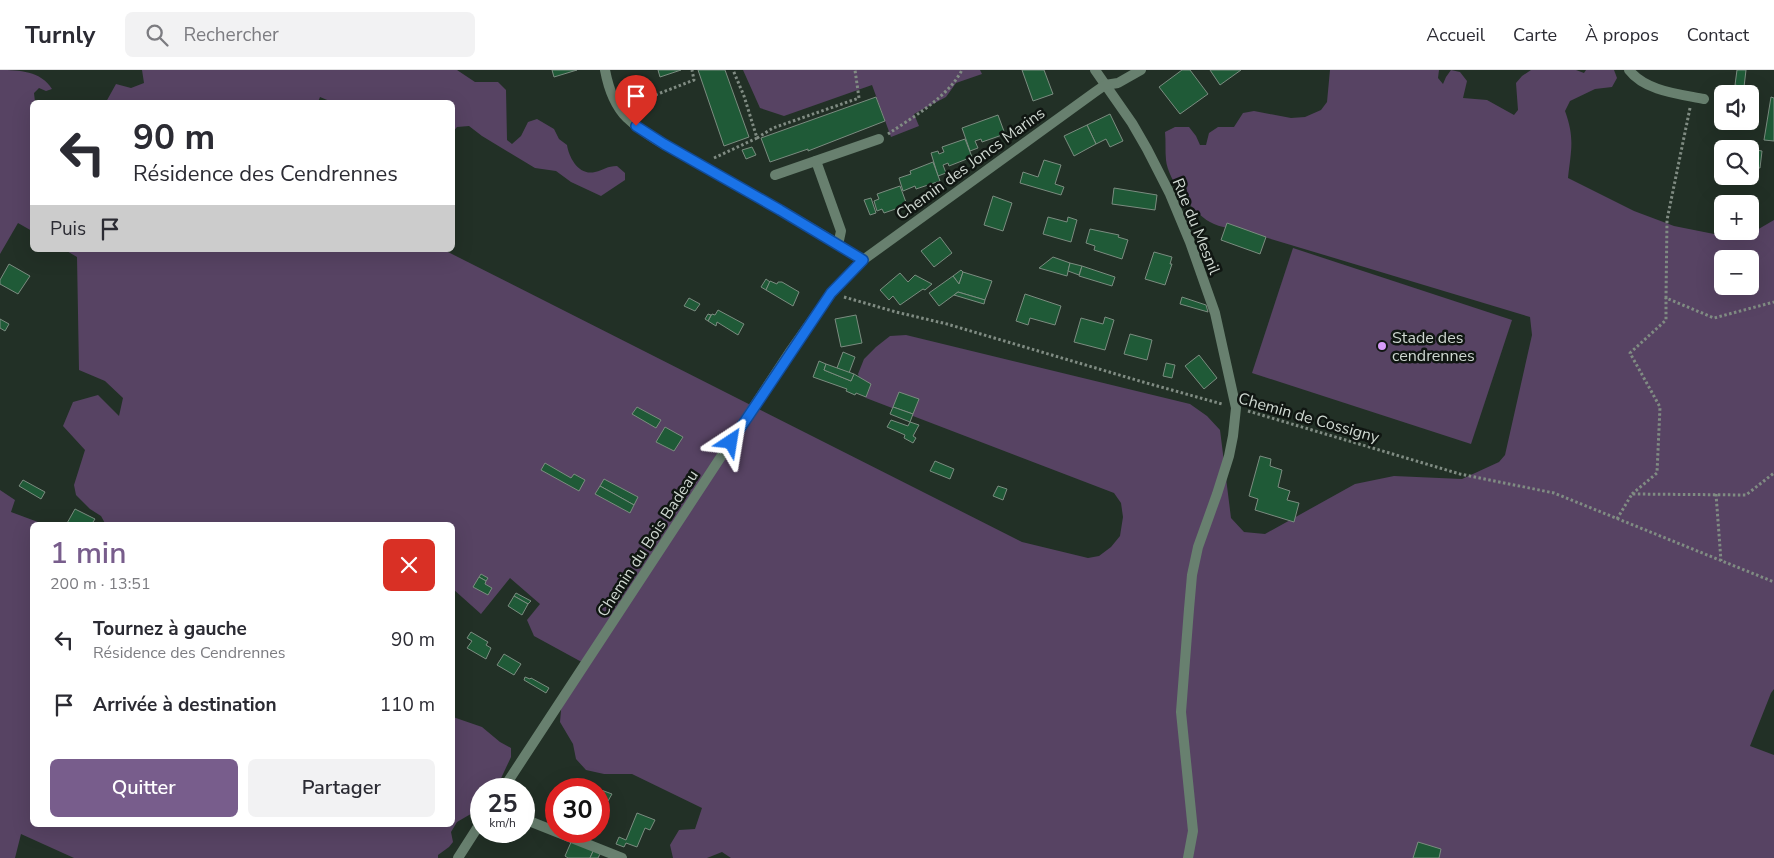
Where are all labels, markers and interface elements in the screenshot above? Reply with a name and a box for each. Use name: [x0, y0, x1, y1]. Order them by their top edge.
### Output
search box: [125, 12, 475, 57]
text: Turnly: [25, 19, 95, 51]
icon: search: [143, 21, 171, 49]
text: Rechercher: [183, 22, 279, 48]
text: Accueil: [1426, 23, 1485, 47]
text: Carte: [1513, 23, 1557, 47]
text: À propos: [1585, 23, 1659, 47]
text: Contact: [1687, 23, 1749, 47]
pin: [615, 75, 657, 126]
icon: arrive: [622, 82, 650, 110]
map controls: [1714, 85, 1759, 295]
button: sound: [1714, 85, 1759, 130]
street label: Chemin des Joncs Marins: [892, 102, 1050, 225]
text: 90 m: [133, 114, 215, 161]
icon: left: [50, 120, 115, 185]
button: search: [1714, 140, 1759, 185]
text: Résidence des Cendrennes: [133, 159, 398, 189]
street label: Rue du Mesnil: [1167, 175, 1226, 278]
button: +: [1714, 195, 1759, 240]
icon: arrive: [96, 215, 124, 243]
text: Puis: [50, 216, 86, 242]
button: −: [1714, 250, 1759, 295]
place label: Stade des cendrennes: [1392, 327, 1475, 367]
marker: Stade des cendrennes: [1376, 340, 1388, 352]
street label: Chemin de Cossigny: [1236, 387, 1383, 449]
position arrow: [704, 415, 756, 467]
street label: Chemin du Bois Badeau: [592, 466, 704, 621]
text: 1 min: [50, 533, 126, 574]
button: close: [383, 539, 435, 591]
text: 200 m · 13:51: [50, 573, 151, 595]
text: Tournez à gauche: [93, 616, 247, 642]
icon: left: [50, 626, 78, 654]
text: 90 m: [391, 627, 435, 653]
text: Résidence des Cendrennes: [93, 642, 286, 664]
icon: arrive: [50, 691, 78, 719]
text: Arrivée à destination: [93, 692, 277, 718]
text: 110 m: [380, 692, 435, 718]
button: Quitter: [50, 759, 238, 817]
button: Partager: [248, 759, 435, 817]
speed limit sign: 30: [545, 778, 610, 843]
text: 25: [487, 787, 518, 821]
text: km/h: [489, 815, 516, 831]

